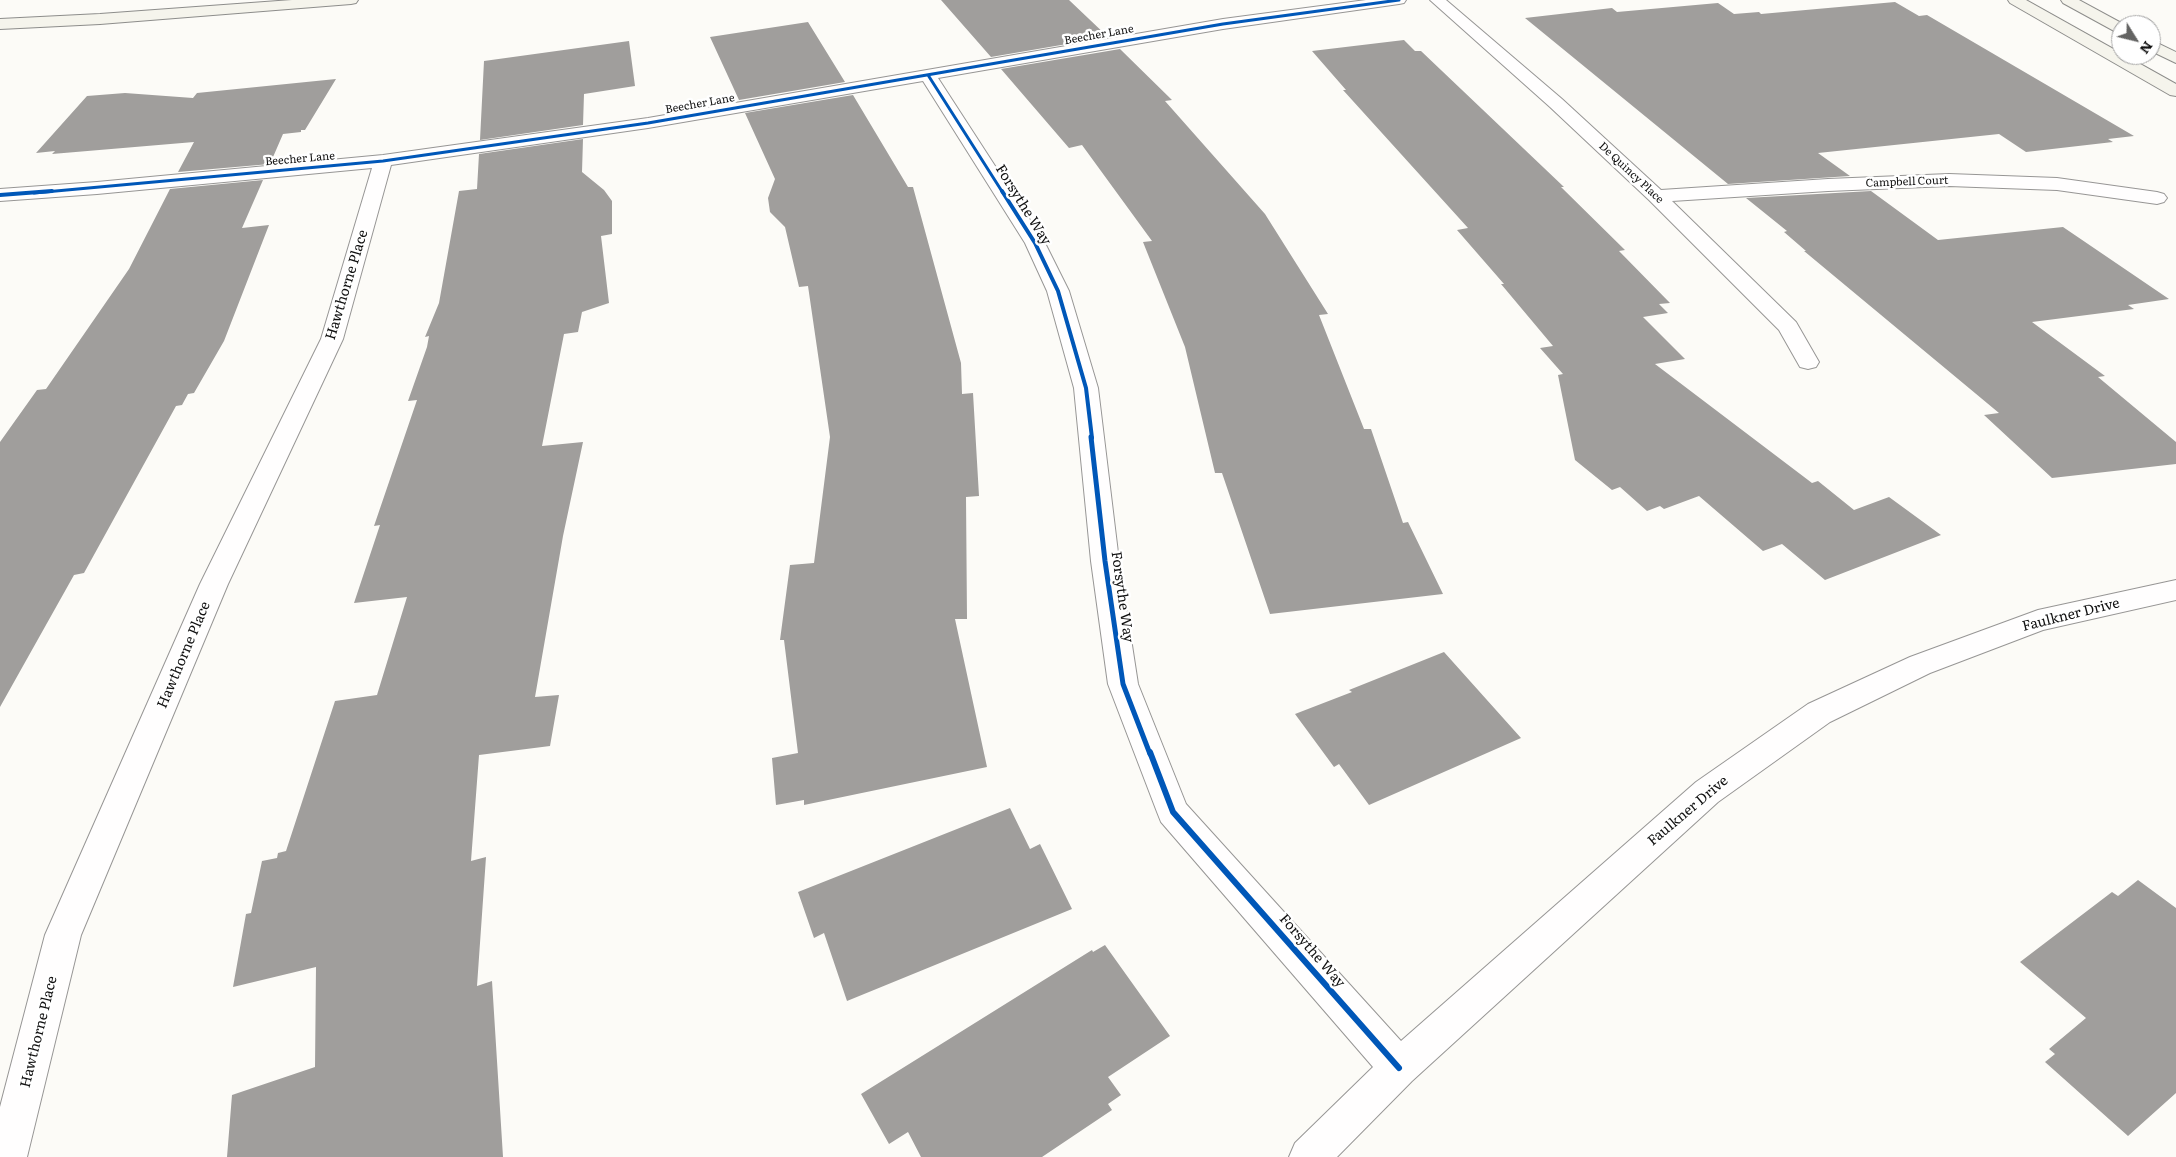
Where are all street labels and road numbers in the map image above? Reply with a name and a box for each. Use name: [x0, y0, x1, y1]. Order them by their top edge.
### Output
street label: Beecher Lane: [1063, 22, 1135, 48]
street label: Beecher Lane: [664, 91, 736, 117]
street label: De Quincy Place: [1596, 140, 1666, 206]
street label: Beecher Lane: [265, 149, 335, 169]
street label: Forsythe Way: [992, 162, 1054, 248]
street label: Campbell Court: [1865, 174, 1949, 190]
street label: Hawthorne Place: [322, 228, 372, 342]
street label: Forsythe Way: [1107, 550, 1137, 644]
street label: Faulkner Drive: [2021, 595, 2121, 635]
street label: Hawthorne Place: [154, 599, 214, 711]
street label: Faulkner Drive: [1644, 772, 1732, 850]
street label: Forsythe Way: [1276, 911, 1348, 991]
street label: Hawthorne Place: [17, 974, 61, 1090]

